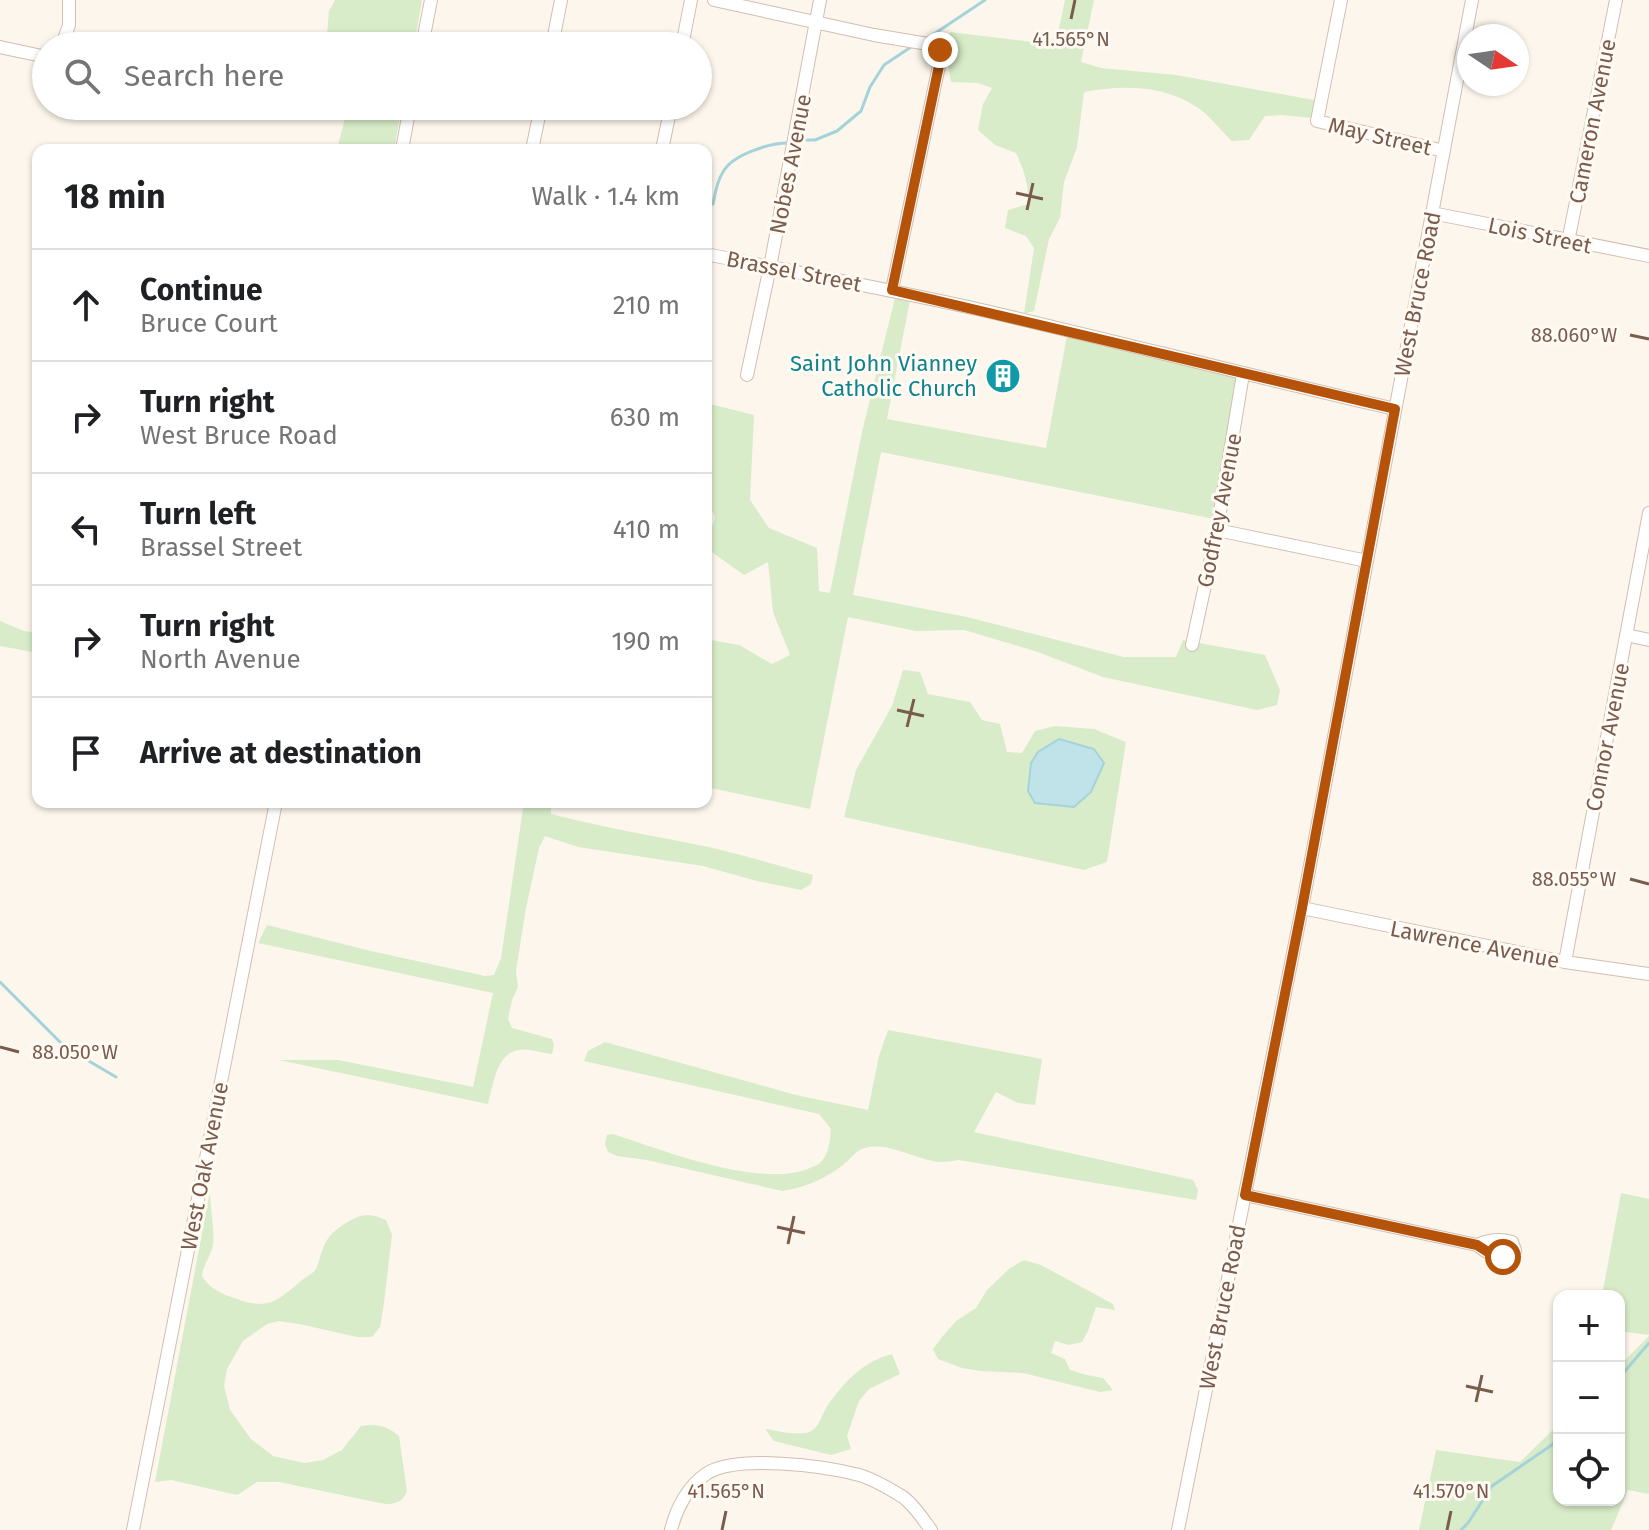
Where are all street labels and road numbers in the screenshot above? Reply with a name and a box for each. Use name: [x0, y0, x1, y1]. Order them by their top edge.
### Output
street label: Cameron Avenue: [1563, 36, 1622, 206]
street label: Nobes Avenue: [764, 92, 817, 236]
street label: May Street: [1326, 112, 1434, 161]
street label: West Bruce Road: [1388, 209, 1447, 379]
street label: Lois Street: [1486, 211, 1594, 260]
street label: Brassel Street: [724, 245, 864, 298]
street label: Godfrey Avenue: [1191, 431, 1248, 590]
street label: Connor Avenue: [1580, 661, 1635, 814]
street label: Lawrence Avenue: [1388, 915, 1562, 974]
street label: West Oak Avenue: [175, 1080, 234, 1253]
street label: West Bruce Road: [1193, 1222, 1252, 1392]

